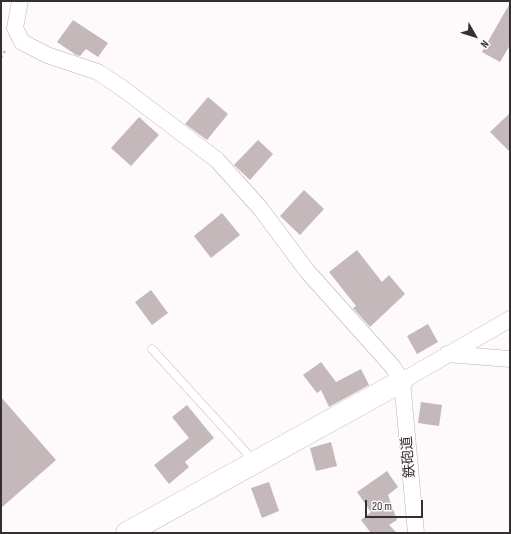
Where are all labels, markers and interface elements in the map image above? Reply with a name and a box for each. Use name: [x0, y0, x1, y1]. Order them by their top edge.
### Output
north arrow: [455, 16, 495, 56]
text: N: [478, 37, 492, 50]
street label: 鉄砲道: [399, 435, 419, 479]
scale bar: [367, 492, 425, 518]
text: 20 m: [372, 499, 392, 514]

